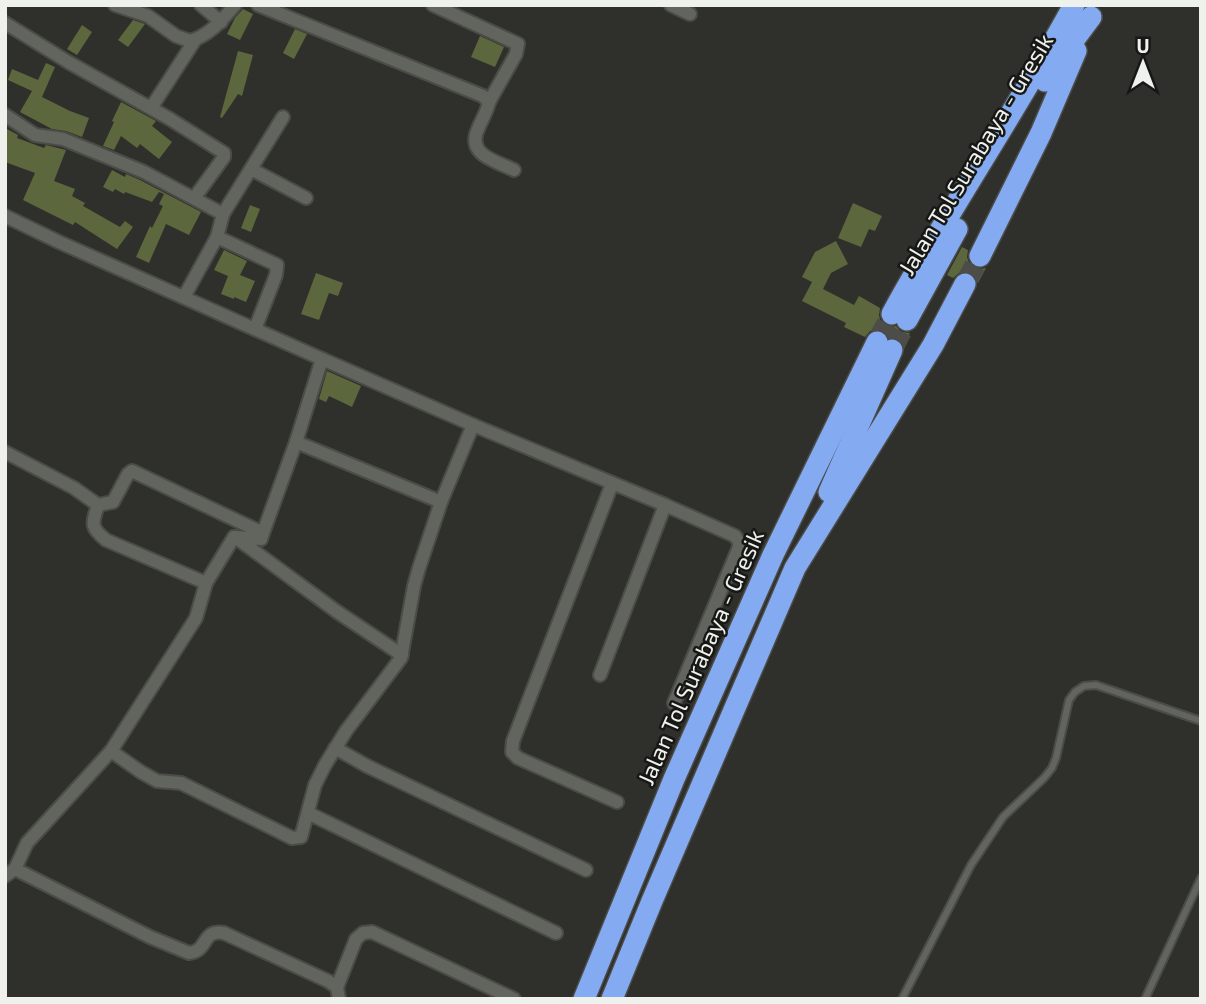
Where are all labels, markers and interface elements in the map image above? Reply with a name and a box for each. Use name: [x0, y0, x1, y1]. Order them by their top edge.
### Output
street label: Jalan Tol Surabaya - Gresik: [892, 28, 1058, 280]
north arrow: [1108, 28, 1178, 98]
text: U: [1136, 34, 1150, 57]
street label: Jalan Tol Surabaya - Gresik: [631, 525, 769, 789]

